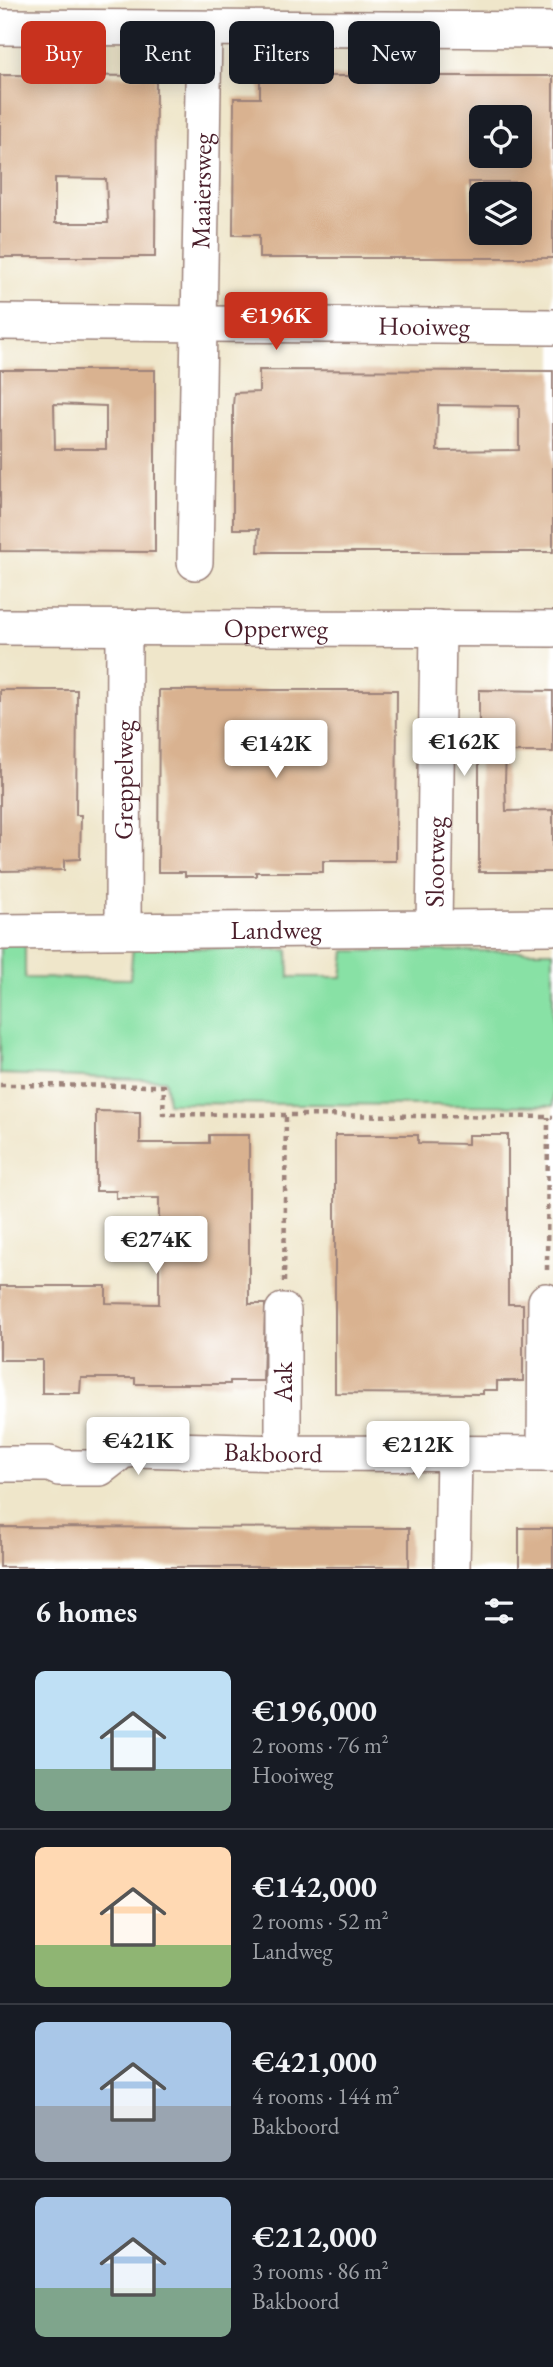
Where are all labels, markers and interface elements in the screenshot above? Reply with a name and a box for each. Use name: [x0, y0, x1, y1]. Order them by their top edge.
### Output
chip: Buy: [21, 21, 106, 84]
chip: Rent: [120, 21, 215, 84]
chip: Filters: [229, 21, 334, 84]
chip: New: [348, 21, 440, 84]
map controls: [469, 105, 532, 245]
button: locate: [469, 105, 532, 168]
street label: Maaiersweg: [183, 132, 219, 249]
button: layers: [469, 182, 532, 245]
pin: €196K: [227, 292, 325, 352]
text: €196K: [240, 300, 312, 330]
street label: Hooiweg: [378, 308, 471, 343]
street label: Opperweg: [224, 611, 329, 645]
pin: €162K: [415, 718, 513, 778]
street label: Greppelweg: [106, 719, 141, 840]
pin: €142K: [227, 720, 325, 780]
text: €162K: [428, 726, 500, 756]
text: €142K: [240, 728, 312, 758]
street label: Slootweg: [417, 816, 452, 908]
street label: Landweg: [230, 912, 322, 947]
pin: €274K: [107, 1216, 205, 1276]
text: €274K: [120, 1224, 192, 1254]
street label: Aak: [266, 1361, 300, 1403]
pin: €421K: [89, 1418, 187, 1477]
pin: €212K: [369, 1422, 467, 1481]
text: €421K: [102, 1425, 174, 1455]
text: €212K: [382, 1429, 454, 1459]
street label: Bakboord: [223, 1434, 323, 1470]
text: 6 homes: [35, 1592, 137, 1631]
icon: filters: [480, 1592, 518, 1630]
text: €196,000: [252, 1691, 377, 1730]
icon: home: [91, 1699, 175, 1783]
text: 2 rooms · 76 m²: [252, 1730, 389, 1760]
text: Hooiweg: [252, 1760, 333, 1790]
text: €142,000: [252, 1867, 377, 1906]
icon: home: [91, 1875, 175, 1959]
text: 2 rooms · 52 m²: [252, 1906, 389, 1936]
text: Landweg: [252, 1936, 333, 1966]
text: €421,000: [252, 2042, 377, 2081]
icon: home: [91, 2050, 175, 2134]
text: 4 rooms · 144 m²: [252, 2081, 400, 2111]
text: Bakboord: [252, 2111, 339, 2141]
text: €212,000: [252, 2217, 377, 2256]
icon: home: [91, 2225, 175, 2309]
text: 3 rooms · 86 m²: [252, 2256, 389, 2286]
text: Bakboord: [252, 2286, 339, 2316]

